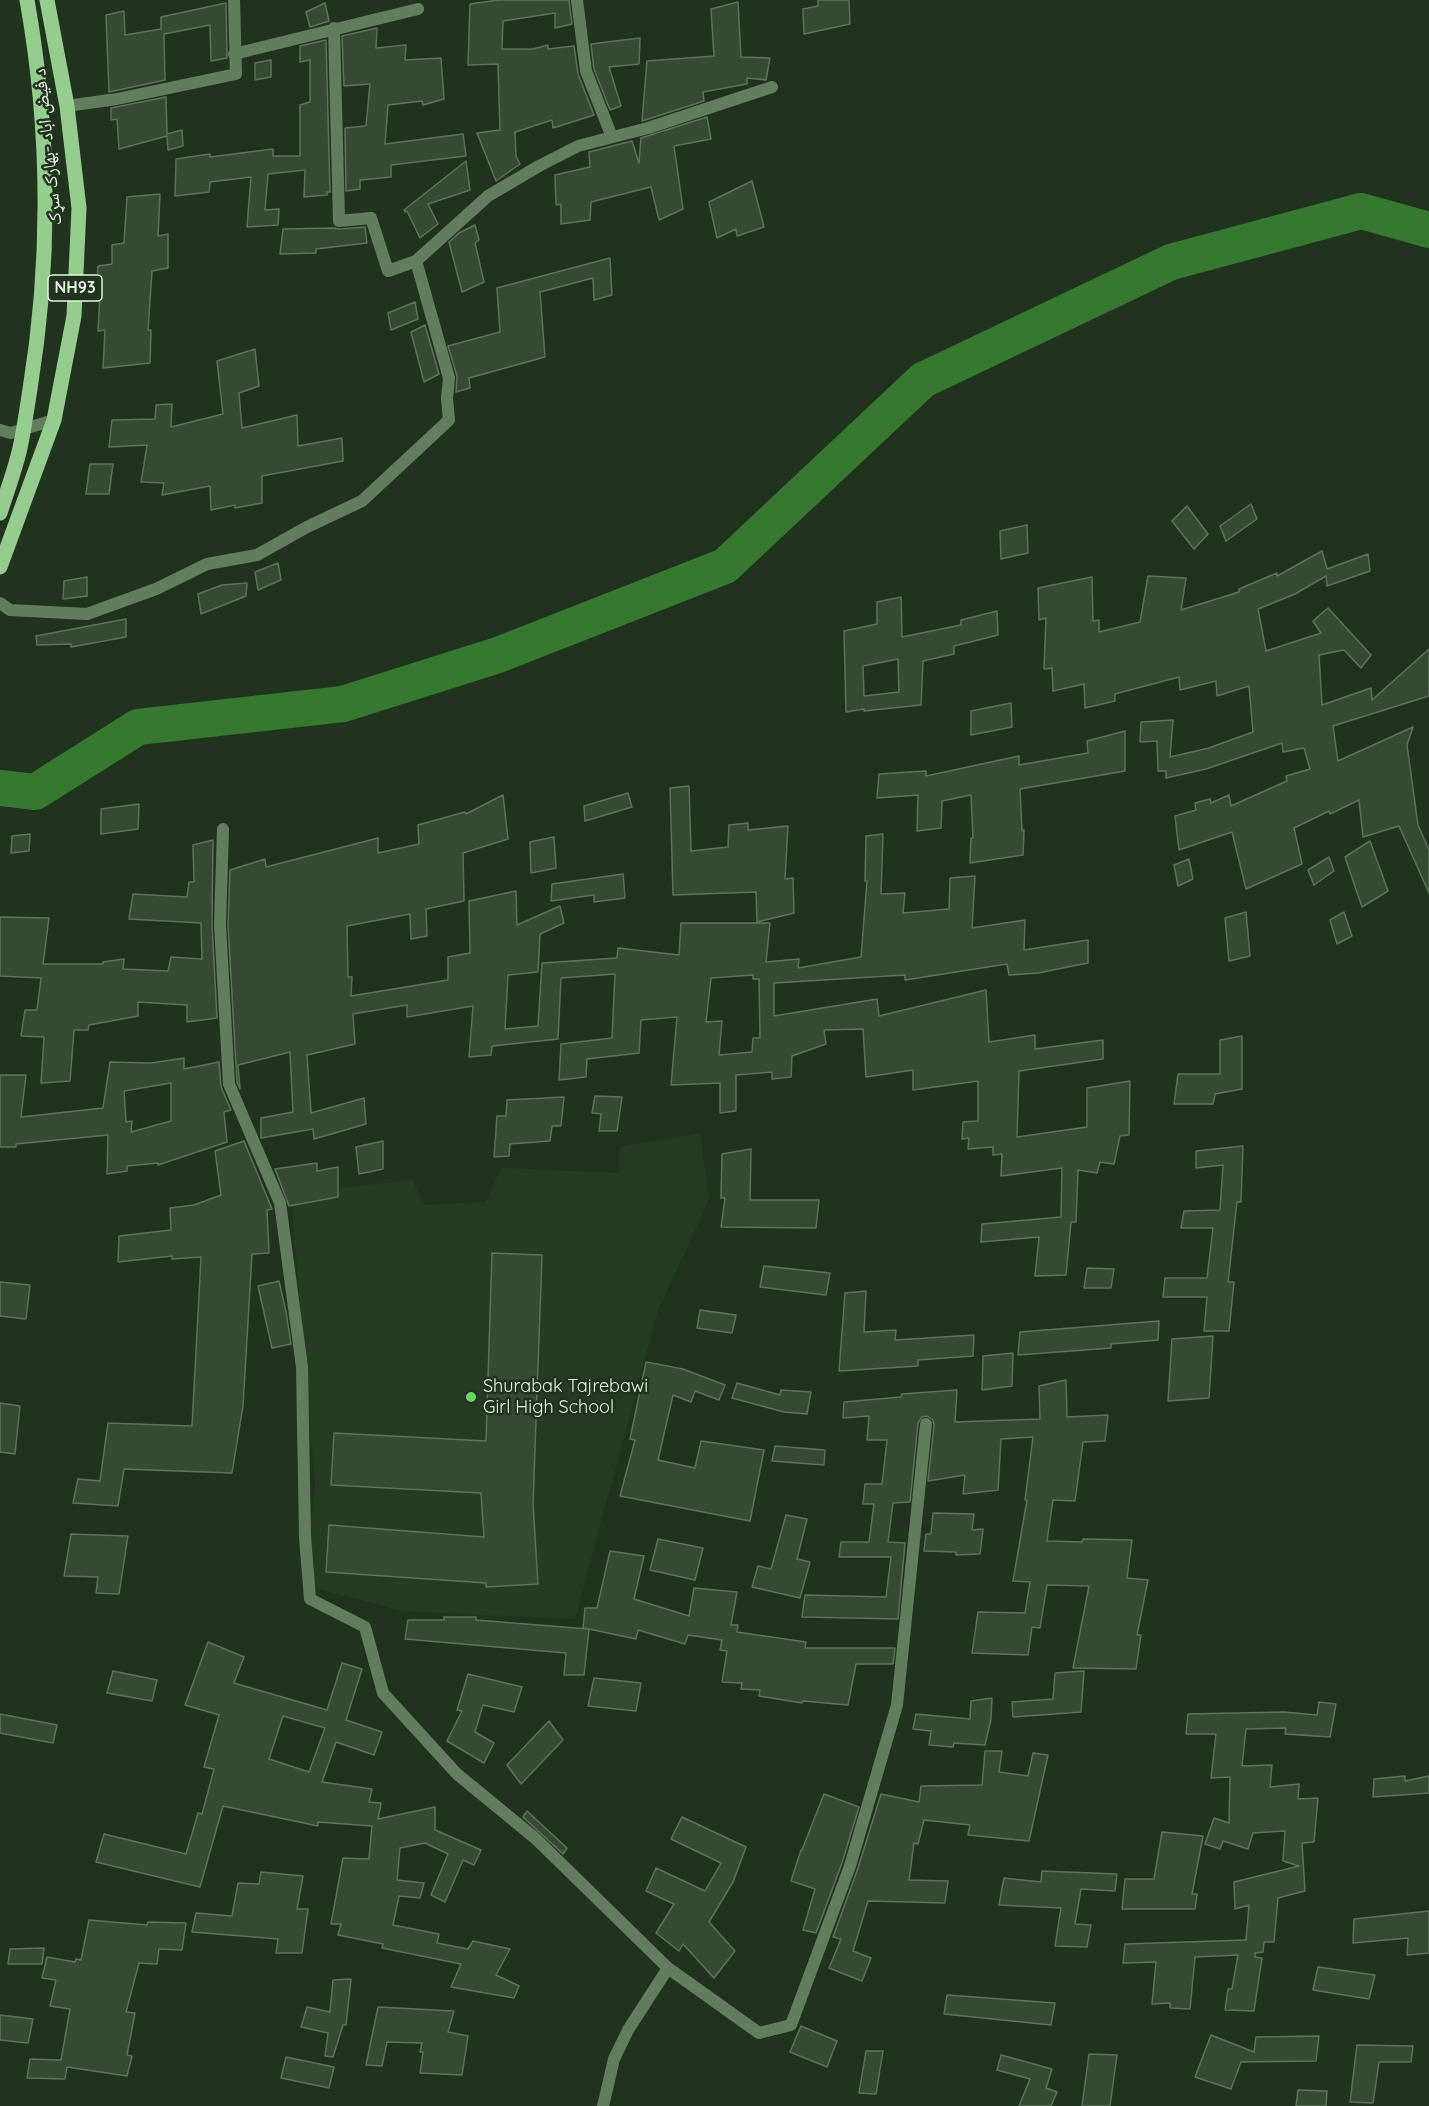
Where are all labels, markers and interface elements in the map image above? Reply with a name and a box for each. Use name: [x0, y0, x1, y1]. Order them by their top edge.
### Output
street label: د فیض اباد -بهارک سړک: [29, 67, 67, 227]
road number: NH93: [48, 275, 102, 301]
place label: Shurabak Tajrebawi Girl High School: [483, 1376, 648, 1418]
marker: Shurabak Tajrebawi Girl High School: [464, 1390, 478, 1404]

